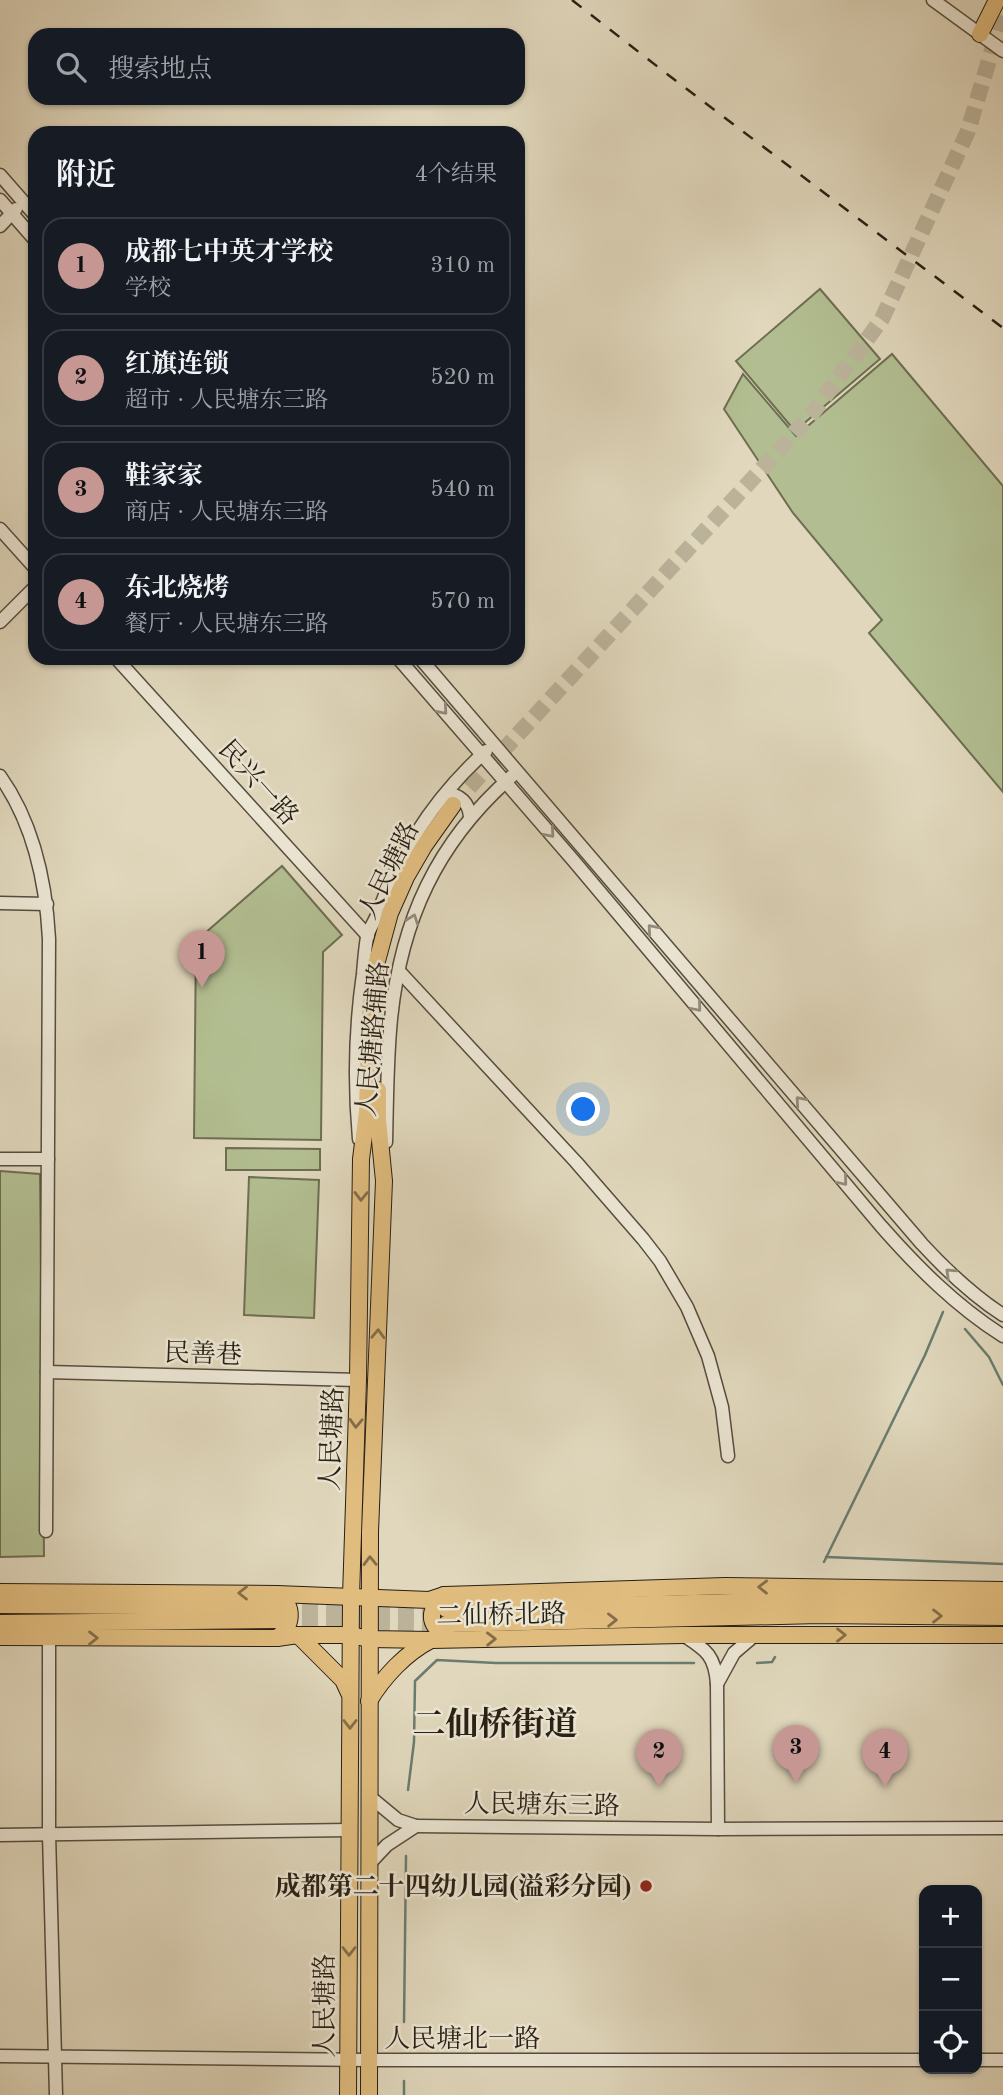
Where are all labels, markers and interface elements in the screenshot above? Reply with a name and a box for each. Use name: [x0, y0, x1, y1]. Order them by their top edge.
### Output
search box: [28, 28, 525, 105]
icon: search: [52, 48, 90, 86]
text: 搜索地点: [108, 57, 212, 83]
text: 附近: [56, 161, 116, 191]
text: 4个结果: [415, 163, 497, 186]
text: 成都七中英才学校: [125, 240, 333, 266]
text: 1: [74, 254, 88, 277]
text: 310 m: [430, 254, 495, 277]
text: 学校: [125, 277, 171, 300]
text: 红旗连锁: [125, 352, 229, 378]
text: 2: [74, 366, 88, 389]
text: 520 m: [430, 366, 495, 389]
text: 超市 · 人民塘东三路: [125, 389, 328, 412]
text: 鞋家家: [125, 464, 203, 490]
text: 3: [74, 478, 88, 501]
text: 540 m: [430, 478, 495, 501]
text: 商店 · 人民塘东三路: [125, 501, 328, 524]
text: 东北烧烤: [125, 576, 229, 602]
text: 4: [74, 590, 88, 613]
text: 570 m: [430, 590, 495, 613]
text: 餐厅 · 人民塘东三路: [125, 613, 328, 636]
one-way arrow: [435, 701, 447, 714]
street label: 民兴一路: [213, 735, 303, 831]
street label: 人民塘路: [354, 818, 424, 923]
one-way arrow: [542, 825, 554, 838]
one-way arrow: [405, 914, 419, 926]
one-way arrow: [648, 924, 660, 937]
pin: 1: [179, 930, 225, 988]
street label: 人民塘路辅路: [352, 960, 394, 1118]
one-way arrow: [688, 999, 701, 1012]
your location: [566, 1092, 600, 1126]
one-way arrow: [796, 1097, 808, 1110]
one-way arrow: [835, 1173, 847, 1186]
one-way arrow: [353, 1190, 368, 1201]
one-way arrow: [945, 1268, 958, 1281]
one-way arrow: [370, 1328, 385, 1339]
street label: 民善巷: [163, 1339, 242, 1369]
street label: 人民塘路: [316, 1387, 348, 1491]
one-way arrow: [349, 1418, 364, 1429]
one-way arrow: [362, 1556, 378, 1566]
one-way arrow: [758, 1579, 768, 1595]
one-way arrow: [237, 1585, 248, 1601]
street label: 二仙桥北路: [436, 1600, 566, 1630]
one-way arrow: [932, 1608, 942, 1624]
one-way arrow: [608, 1612, 618, 1628]
one-way arrow: [836, 1627, 847, 1643]
one-way arrow: [88, 1630, 98, 1646]
one-way arrow: [486, 1631, 497, 1646]
district label: 二仙桥街道: [413, 1706, 578, 1743]
one-way arrow: [342, 1719, 358, 1730]
pin: 3: [773, 1725, 819, 1783]
pin: 2: [636, 1729, 682, 1787]
pin: 4: [862, 1729, 908, 1787]
street label: 人民塘东三路: [464, 1790, 620, 1820]
place label: 成都第二十四幼儿园(溢彩分园): [275, 1872, 632, 1901]
marker: 成都第二十四幼儿园(溢彩分园): [638, 1878, 654, 1894]
map controls: [919, 1885, 982, 2074]
button: +: [919, 1885, 982, 1948]
one-way arrow: [341, 1947, 357, 1957]
button: −: [919, 1948, 982, 2011]
street label: 人民塘路: [311, 1954, 339, 2058]
button: locate: [919, 2011, 982, 2074]
street label: 人民塘北一路: [384, 2025, 540, 2053]

